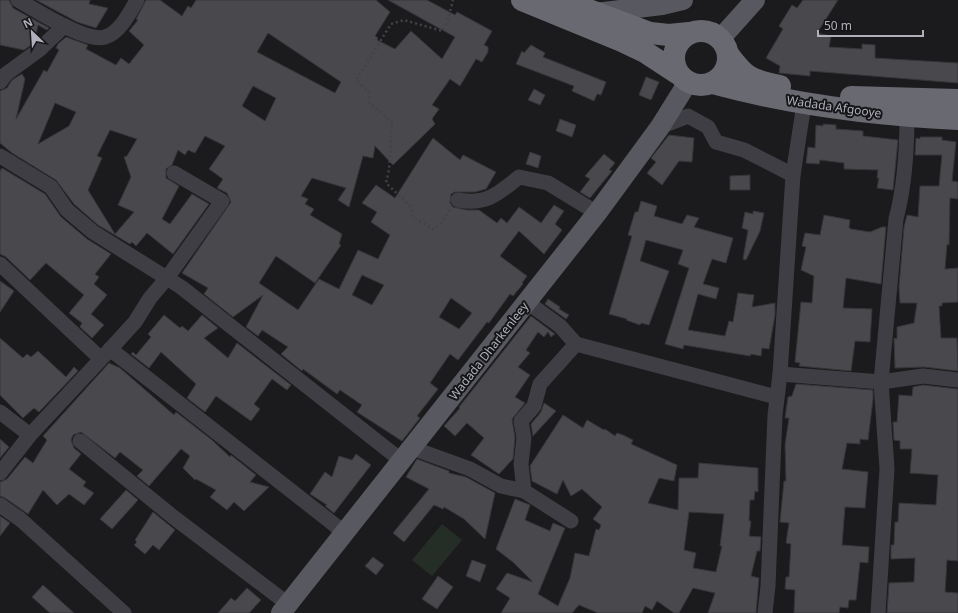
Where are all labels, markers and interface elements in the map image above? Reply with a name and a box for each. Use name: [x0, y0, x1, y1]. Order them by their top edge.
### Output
north arrow: [12, 12, 52, 52]
scale bar: [818, 12, 923, 38]
text: N: [20, 14, 35, 31]
text: 50 m: [824, 17, 852, 34]
street label: Wadada Afgooye: [786, 91, 883, 122]
street label: Wadada Dharkenleey: [445, 298, 533, 403]

